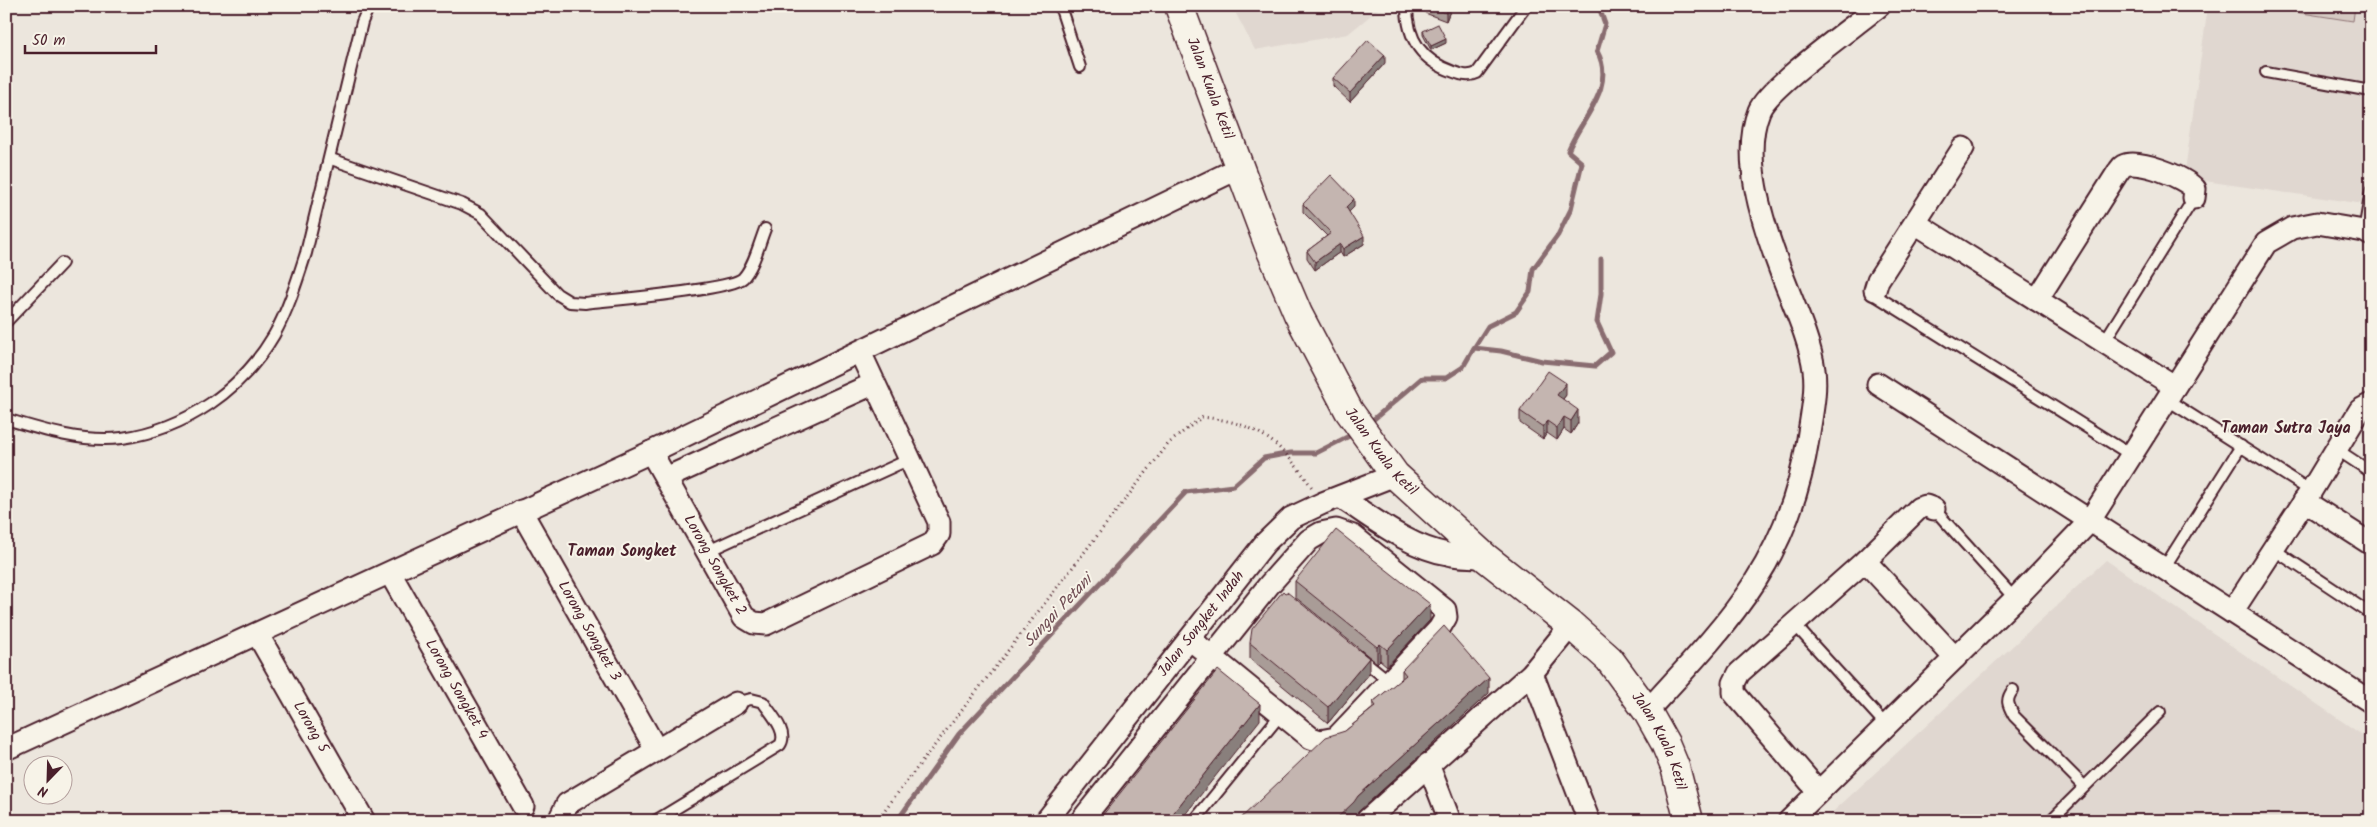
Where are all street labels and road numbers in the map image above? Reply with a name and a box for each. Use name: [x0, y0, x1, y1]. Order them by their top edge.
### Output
street label: Jalan Kuala Ketil: [1180, 34, 1240, 143]
street label: Jalan Kuala Ketil: [1338, 403, 1423, 502]
street label: Lorong Songket 2: [677, 510, 753, 620]
street label: Jalan Songket Indah: [1152, 565, 1251, 682]
street label: Lorong Songket 3: [551, 576, 627, 686]
street label: Lorong Songket 4: [418, 635, 495, 744]
street label: Jalan Kuala Ketil: [1625, 687, 1693, 793]
street label: Lorong 5: [286, 697, 335, 758]

